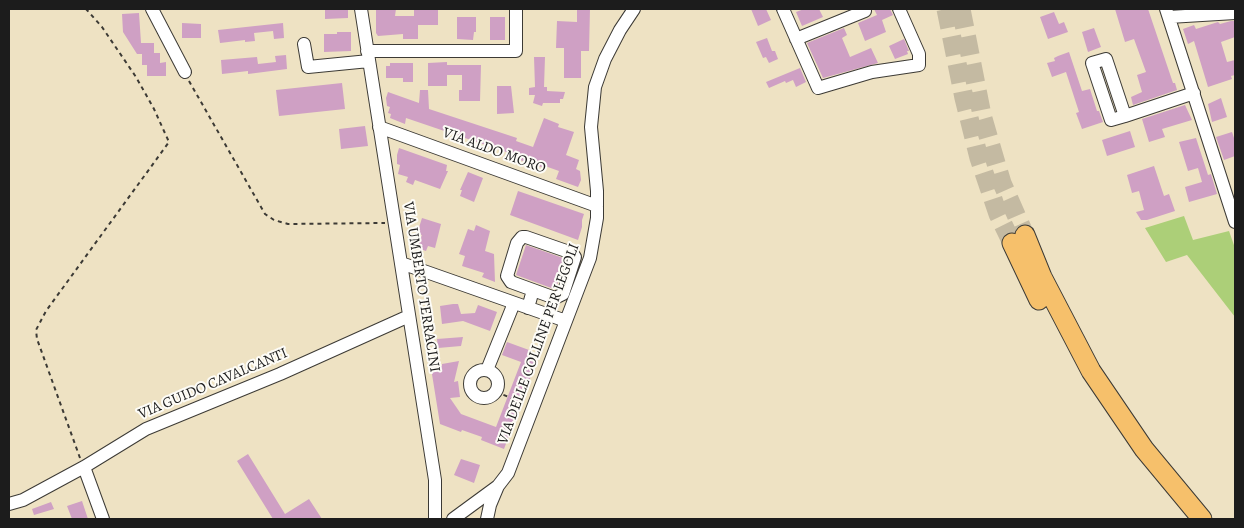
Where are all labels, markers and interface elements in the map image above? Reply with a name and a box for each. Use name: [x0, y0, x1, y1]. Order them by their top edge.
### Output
street label: VIA ALDO MORO: [440, 124, 548, 178]
street label: VIA UMBERTO TERRACINI: [399, 200, 443, 374]
street label: VIA DELLE COLLINE PER LEGOLI: [494, 241, 584, 447]
street label: VIA GUIDO CAVALCANTI: [136, 344, 290, 424]

